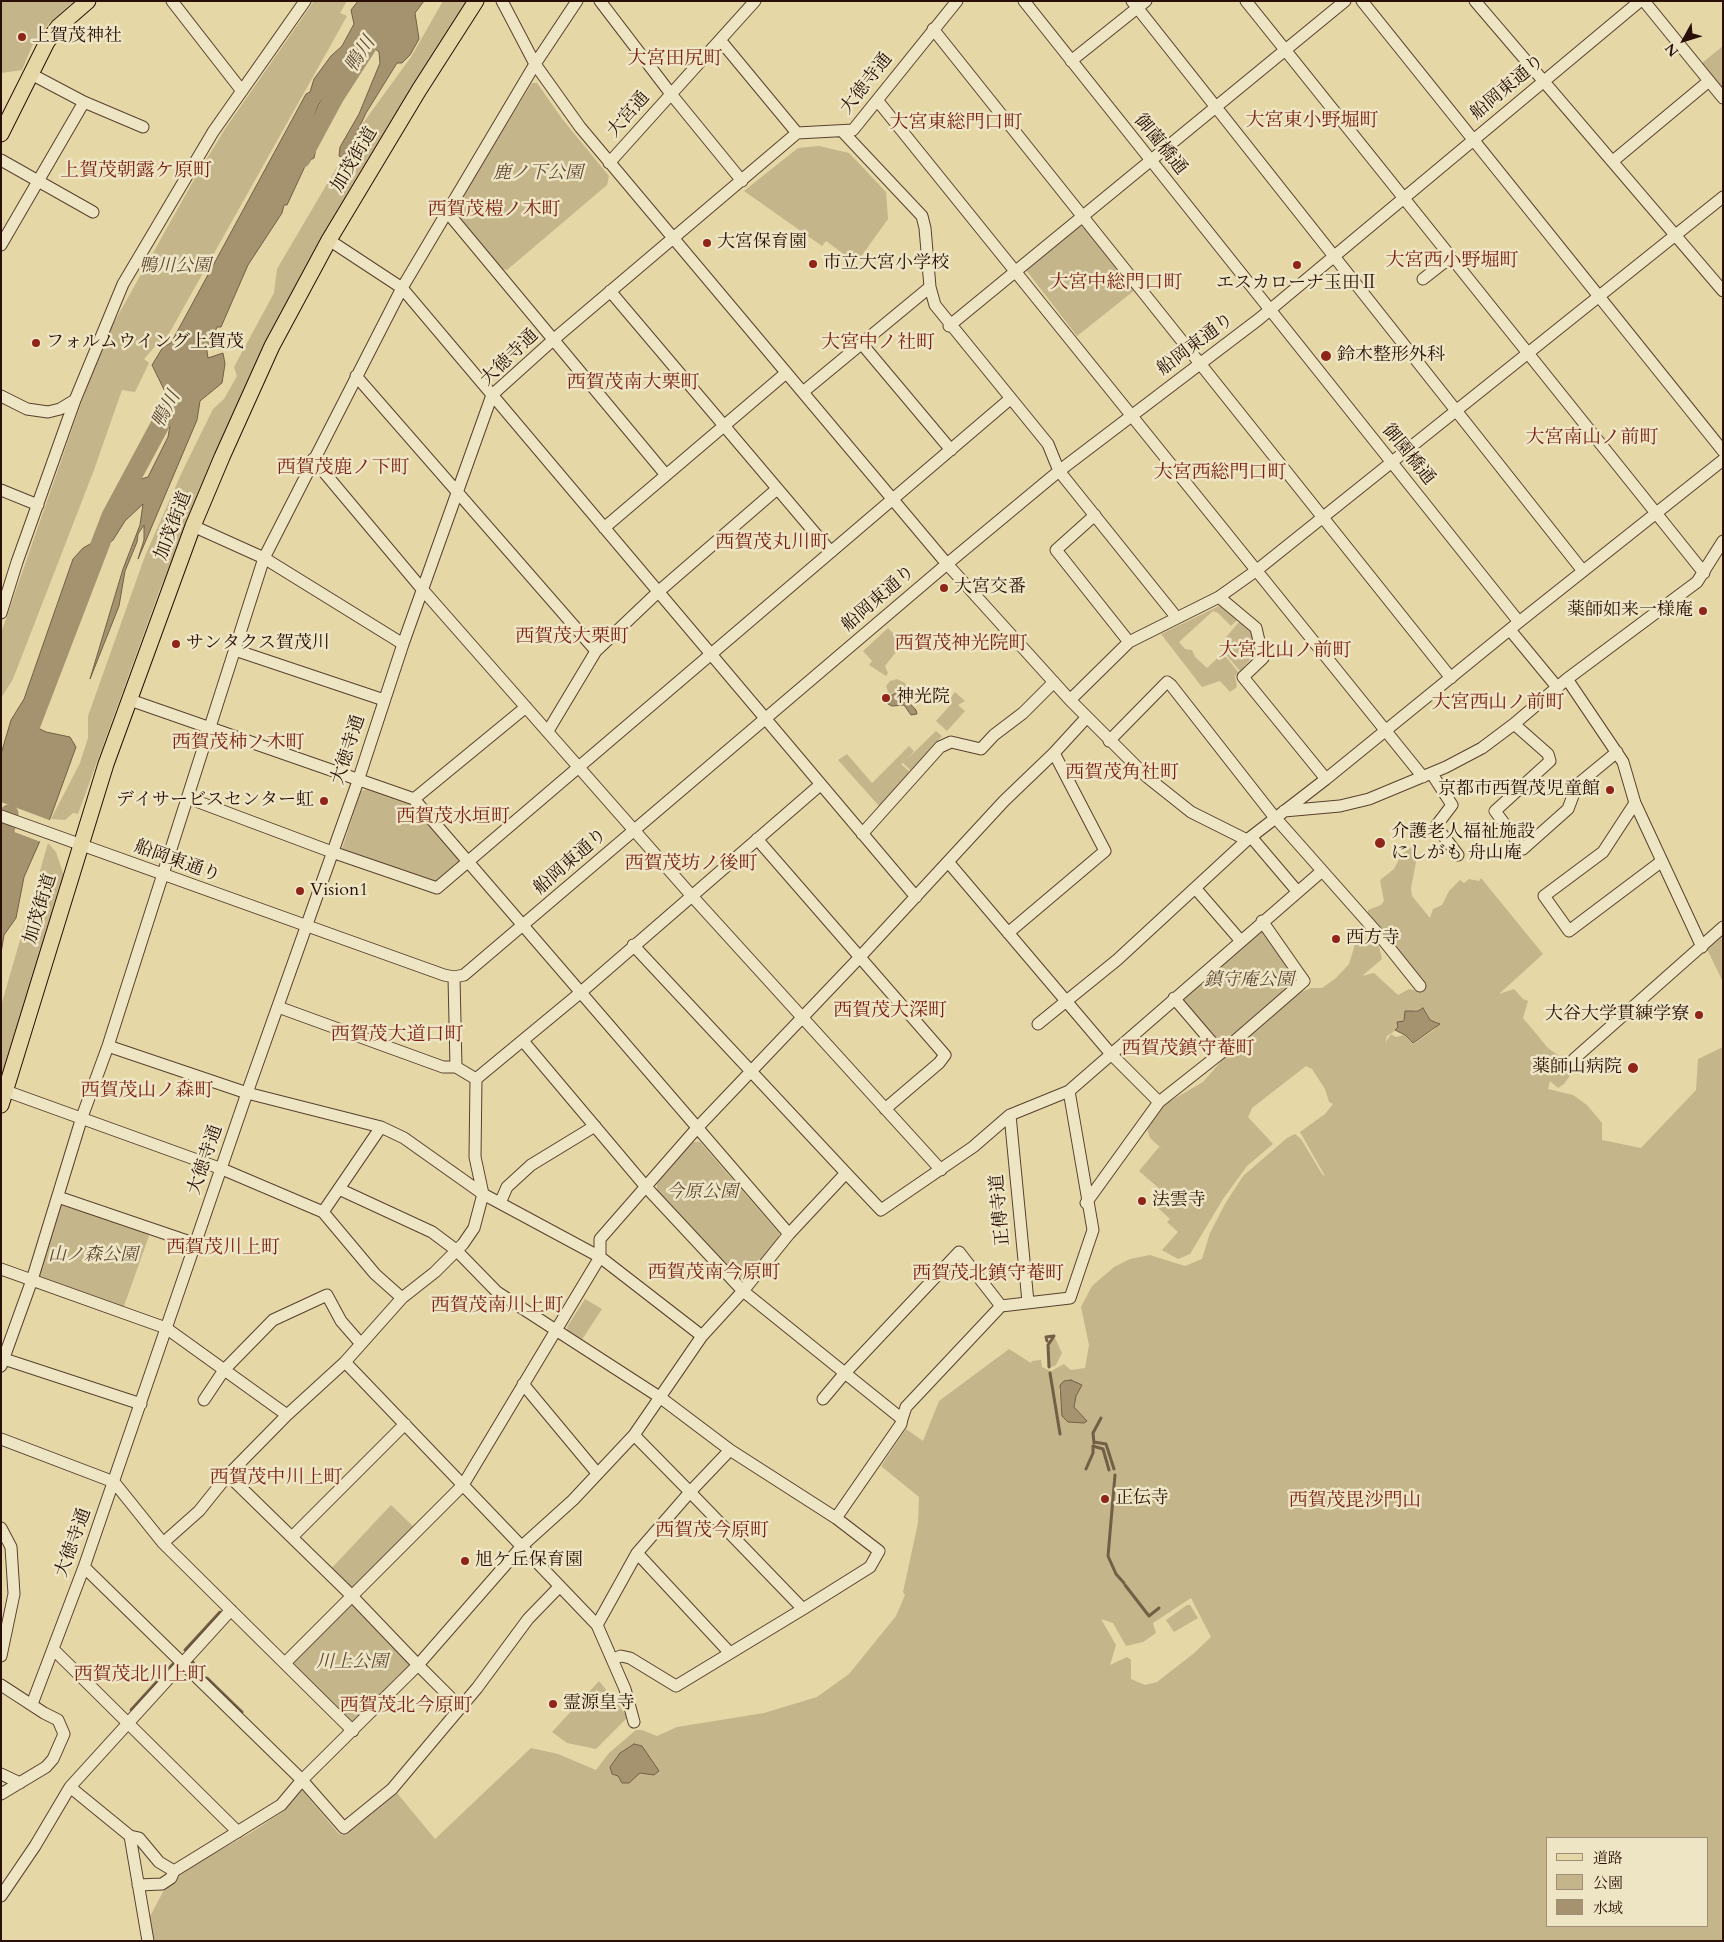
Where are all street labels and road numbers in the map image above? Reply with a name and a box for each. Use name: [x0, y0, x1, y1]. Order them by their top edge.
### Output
street label: 大徳寺通: [836, 49, 898, 119]
street label: 船岡東通り: [1467, 51, 1549, 125]
street label: 大宮通: [603, 88, 655, 142]
street label: 御薗橋通: [1129, 110, 1191, 180]
street label: 加茂街道: [327, 124, 383, 196]
street label: 船岡東通り: [1154, 309, 1238, 381]
street label: 大徳寺通: [477, 325, 543, 391]
street label: 御園橋通: [1377, 420, 1439, 490]
street label: 加茂街道: [151, 489, 197, 563]
street label: 船岡東通り: [838, 561, 920, 637]
street label: 大徳寺通: [328, 712, 370, 788]
street label: 船岡東通り: [530, 824, 612, 900]
street label: 船岡東通り: [131, 836, 223, 888]
street label: 加茂街道: [20, 871, 62, 947]
street label: 大徳寺通: [184, 1122, 228, 1198]
street label: 正傅寺道: [987, 1173, 1015, 1247]
street label: 大徳寺通: [52, 1505, 96, 1581]

